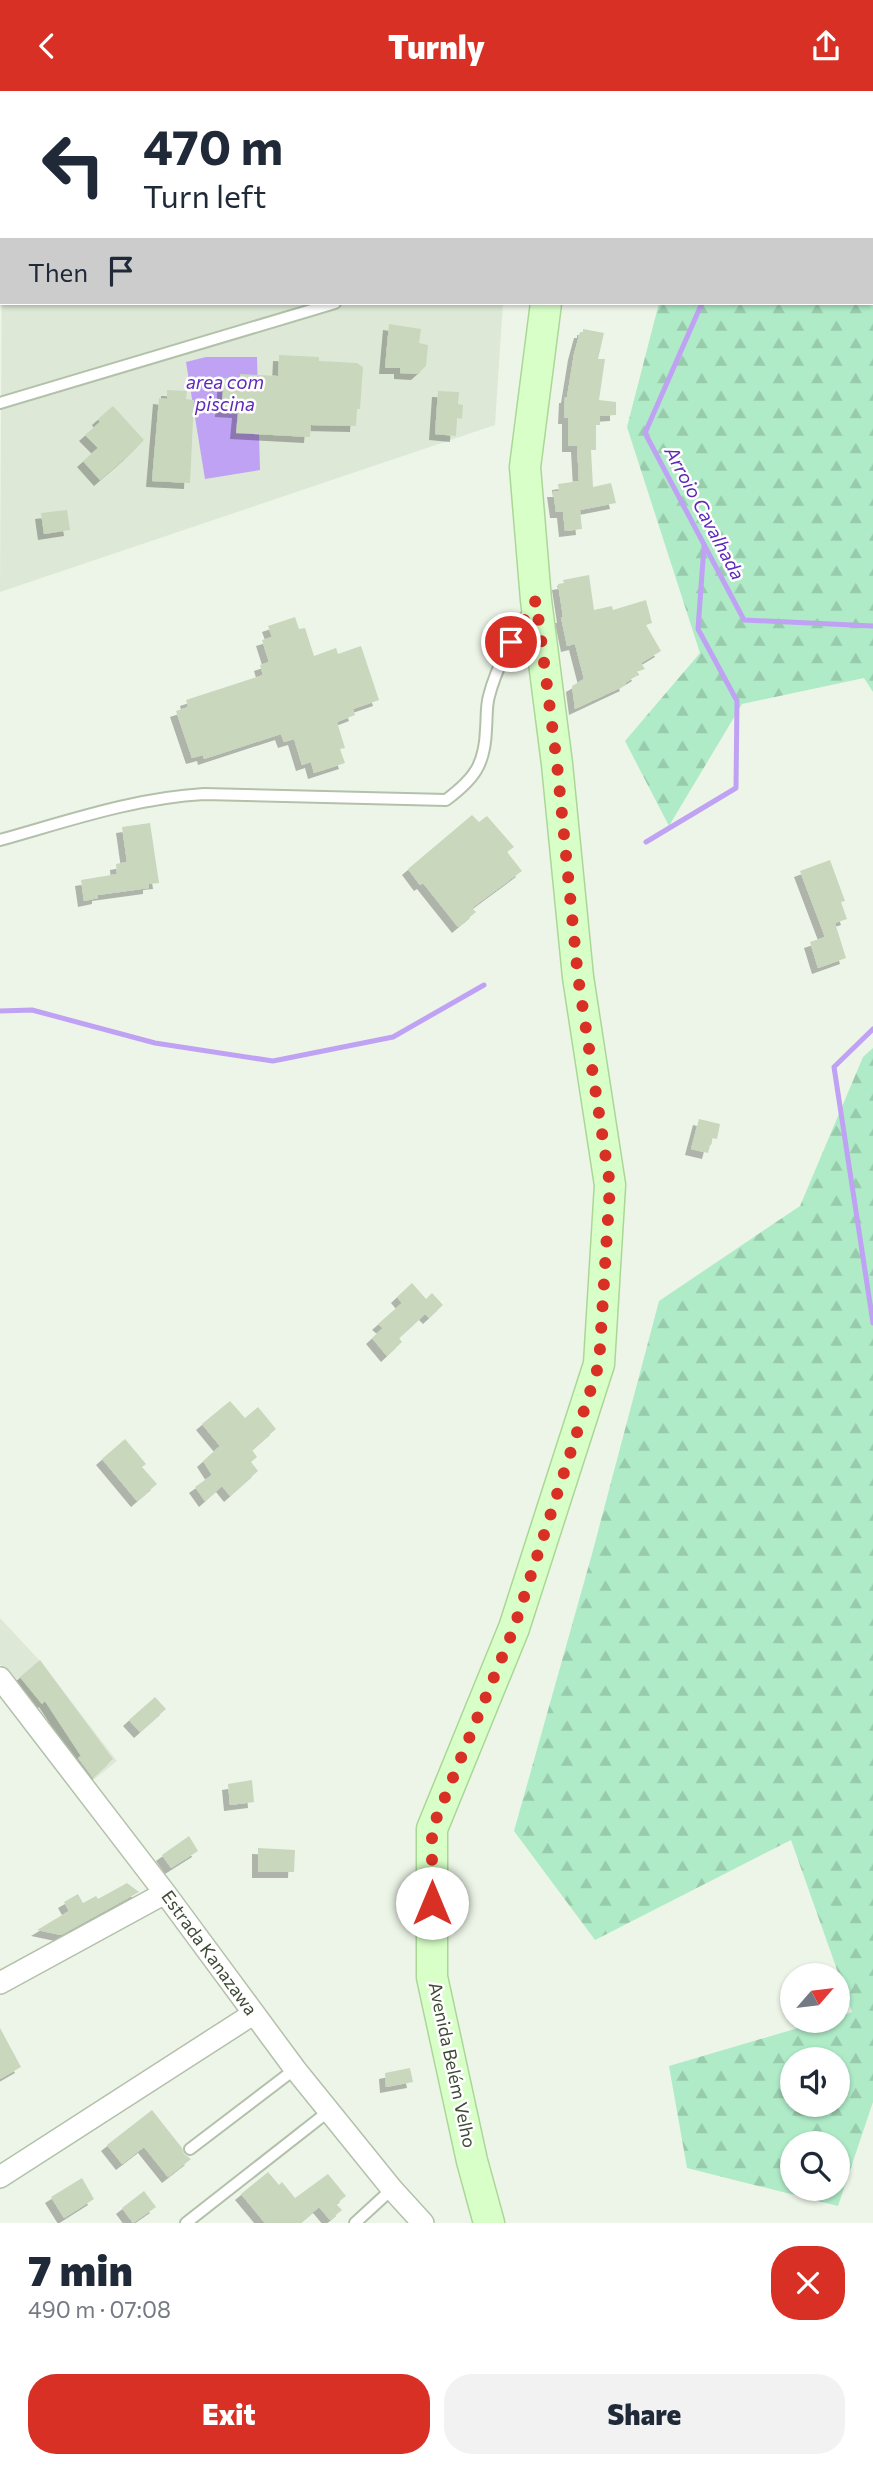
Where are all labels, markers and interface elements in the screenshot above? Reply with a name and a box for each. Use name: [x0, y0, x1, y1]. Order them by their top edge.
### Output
text: Turnly: [388, 26, 485, 66]
icon: back: [28, 27, 66, 65]
icon: share: [807, 27, 845, 65]
text: 470 m: [143, 115, 283, 175]
icon: left: [28, 119, 119, 210]
text: Turn left: [143, 175, 267, 215]
icon: arrive: [102, 252, 140, 290]
text: Then: [28, 256, 88, 287]
water label: area com piscina: [186, 370, 264, 415]
water label: Arroio Cavalhada: [660, 441, 750, 583]
pin: [481, 612, 541, 672]
icon: arrive: [492, 623, 530, 661]
position arrow: [395, 1866, 469, 1940]
street label: Estrada Kanazawa: [157, 1886, 262, 2019]
north arrow: [780, 1963, 850, 2033]
map controls: [780, 1963, 850, 2201]
street label: Avenida Belém Velho: [425, 1980, 481, 2150]
button: sound: [780, 2047, 850, 2117]
button: search: [780, 2131, 850, 2201]
text: 7 min: [28, 2243, 133, 2295]
button: close: [771, 2246, 845, 2320]
text: 490 m · 07:08: [28, 2295, 171, 2323]
button: Exit: [28, 2374, 430, 2454]
button: Share: [444, 2374, 845, 2454]

